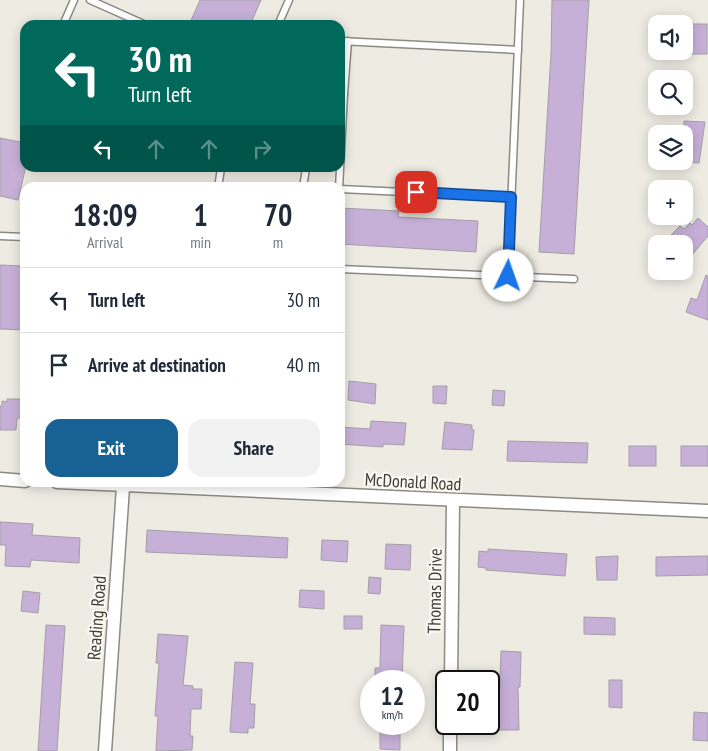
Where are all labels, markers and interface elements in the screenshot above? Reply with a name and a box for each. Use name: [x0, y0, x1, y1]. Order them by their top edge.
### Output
map controls: [648, 15, 693, 280]
button: sound: [648, 15, 693, 60]
text: 30 m: [128, 36, 192, 82]
icon: left: [45, 40, 110, 105]
button: search: [648, 70, 693, 115]
text: Turn left: [128, 80, 192, 108]
button: layers: [648, 125, 693, 170]
icon: left: [89, 135, 117, 163]
icon: ahead: [142, 135, 170, 163]
icon: ahead: [195, 135, 223, 163]
icon: right: [248, 135, 276, 163]
pin: [395, 171, 437, 213]
icon: arrive: [402, 178, 430, 206]
button: +: [648, 180, 693, 225]
text: 18:09: [73, 195, 138, 234]
text: 1: [193, 195, 208, 234]
text: 70: [264, 195, 292, 234]
text: Arrival: [87, 232, 123, 252]
text: min: [190, 232, 211, 252]
text: m: [273, 232, 283, 252]
button: −: [648, 235, 693, 280]
position arrow: [481, 249, 533, 301]
icon: left: [45, 286, 73, 314]
text: Turn left: [88, 288, 145, 312]
text: 30 m: [287, 288, 320, 312]
icon: arrive: [45, 351, 73, 379]
text: Arrive at destination: [88, 353, 226, 377]
text: 40 m: [287, 353, 320, 377]
button: Exit: [45, 419, 178, 477]
button: Share: [188, 419, 320, 477]
street label: McDonald Road: [364, 467, 462, 496]
street label: Thomas Drive: [422, 548, 447, 634]
street label: Reading Road: [82, 575, 111, 661]
speed limit sign: 20: [435, 670, 500, 735]
text: 12: [381, 680, 404, 712]
text: km/h: [382, 707, 403, 722]

